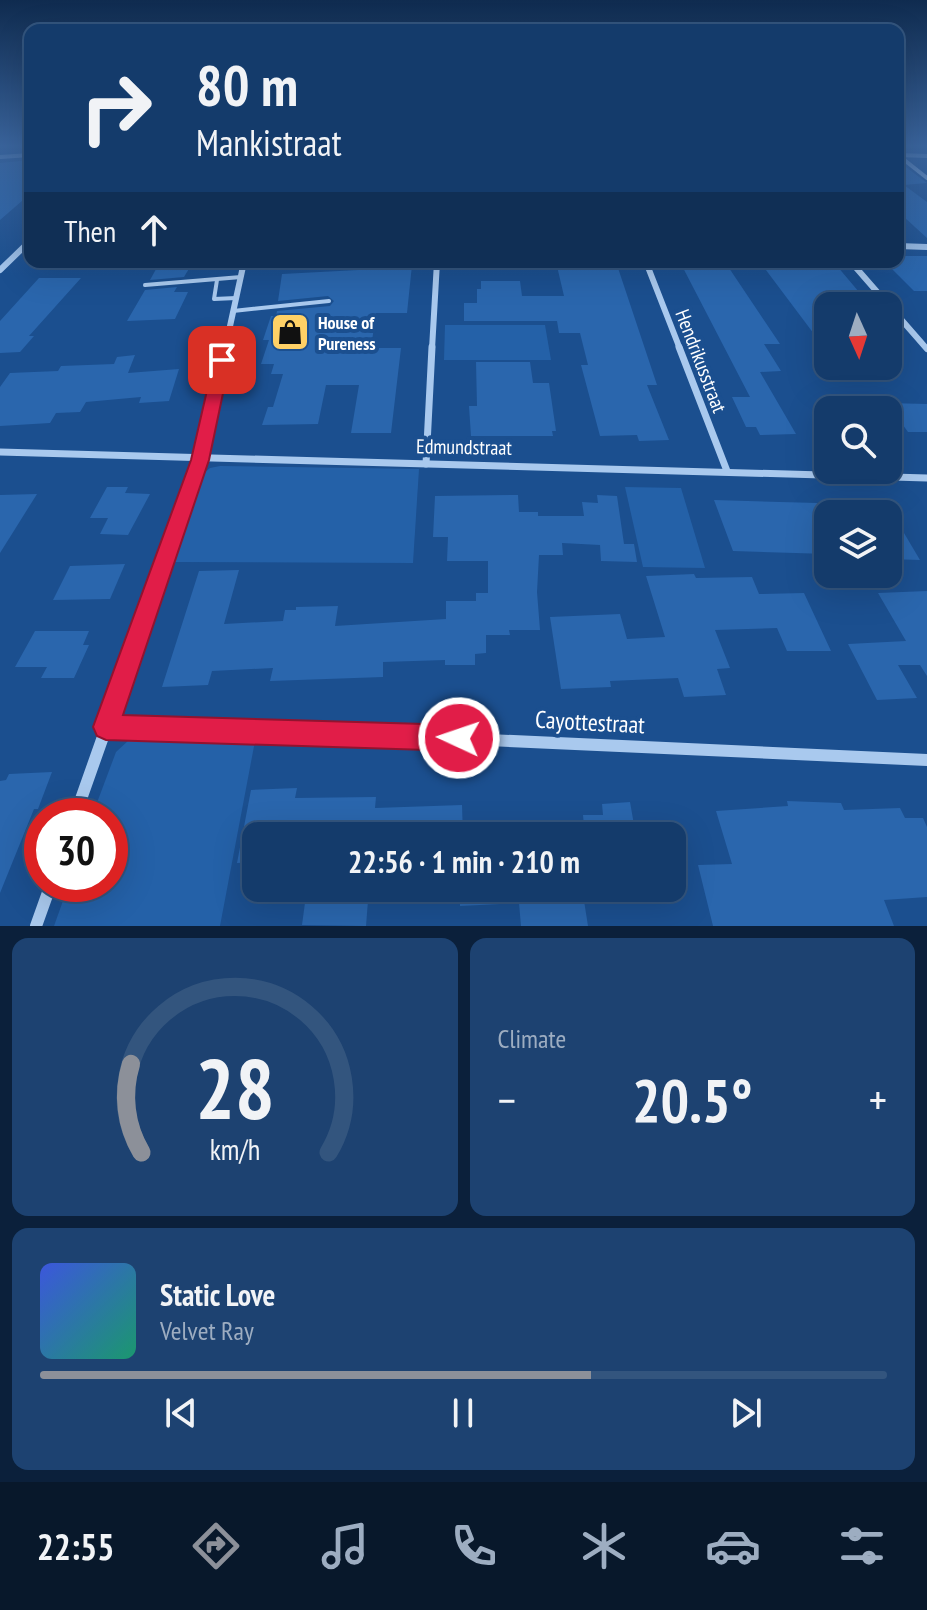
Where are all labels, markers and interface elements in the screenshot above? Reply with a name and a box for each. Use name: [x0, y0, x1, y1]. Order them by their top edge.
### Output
text: 80 m: [196, 49, 298, 121]
icon: right: [64, 56, 168, 160]
text: Mankistraat: [196, 119, 342, 166]
icon: ahead: [132, 208, 176, 252]
text: Then: [64, 211, 116, 250]
north arrow: [814, 292, 902, 380]
map controls: [814, 292, 902, 588]
street label: Hendrikusstraat: [669, 306, 733, 417]
shop icon: House of Pureness: [269, 311, 311, 353]
place label: House of Pureness: [318, 311, 376, 355]
pin: [188, 326, 256, 394]
icon: arrive: [200, 338, 244, 382]
button: search: [814, 396, 902, 484]
street label: Edmundstraat: [416, 433, 513, 461]
button: layers: [814, 500, 902, 588]
position arrow: [417, 696, 501, 780]
street label: Cayottestraat: [534, 704, 646, 740]
speed limit sign: 30: [24, 798, 128, 902]
text: 22:56 · 1 min · 210 m: [348, 842, 580, 881]
text: Climate: [498, 1022, 566, 1055]
text: 28: [195, 1034, 275, 1142]
text: 20.5°: [632, 1061, 753, 1139]
text: −: [498, 1071, 516, 1128]
text: +: [869, 1071, 887, 1128]
text: km/h: [209, 1131, 260, 1168]
text: Static Love: [160, 1275, 275, 1314]
text: Velvet Ray: [160, 1314, 254, 1347]
icon: previous: [159, 1391, 203, 1435]
icon: pause: [441, 1391, 485, 1435]
icon: next: [724, 1391, 768, 1435]
icon: directions: [188, 1518, 244, 1574]
icon: music: [317, 1518, 373, 1574]
icon: phone: [446, 1518, 502, 1574]
icon: climate: [576, 1518, 632, 1574]
icon: car: [705, 1518, 761, 1574]
icon: filters: [834, 1518, 890, 1574]
text: 22:55: [37, 1523, 115, 1570]

